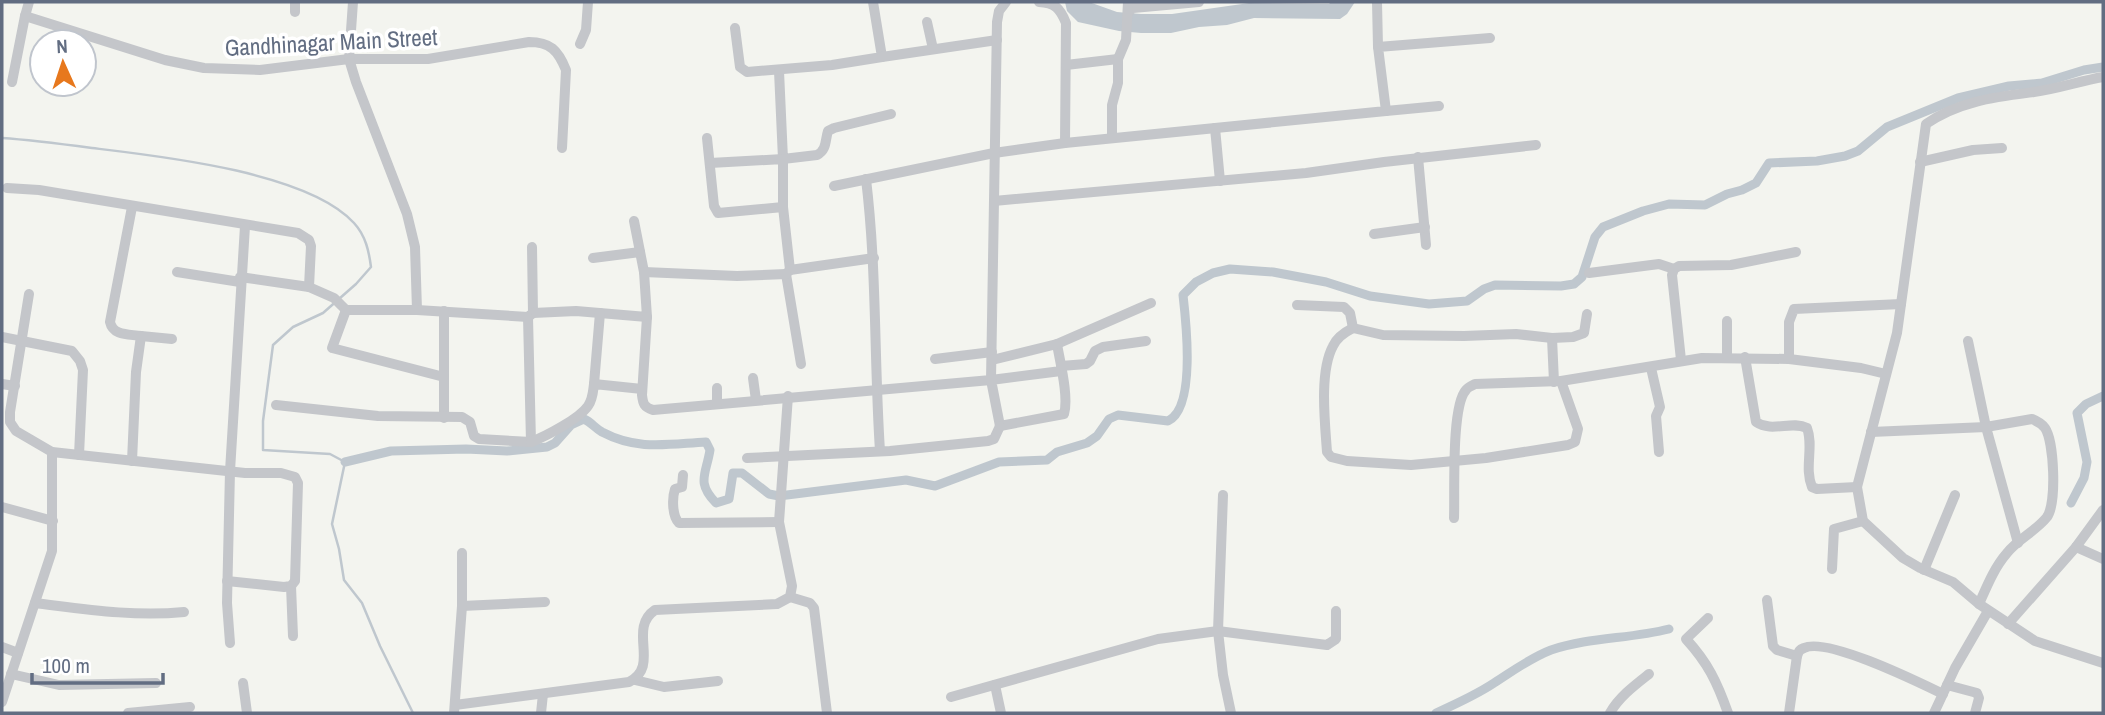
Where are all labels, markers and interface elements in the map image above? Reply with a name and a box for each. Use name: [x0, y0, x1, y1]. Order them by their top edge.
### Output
street label: Gandhinagar Main Street: [224, 21, 438, 63]
north arrow: [28, 28, 98, 98]
text: N: [56, 33, 68, 59]
scale bar: [32, 642, 163, 686]
text: 100 m: [42, 651, 90, 680]

